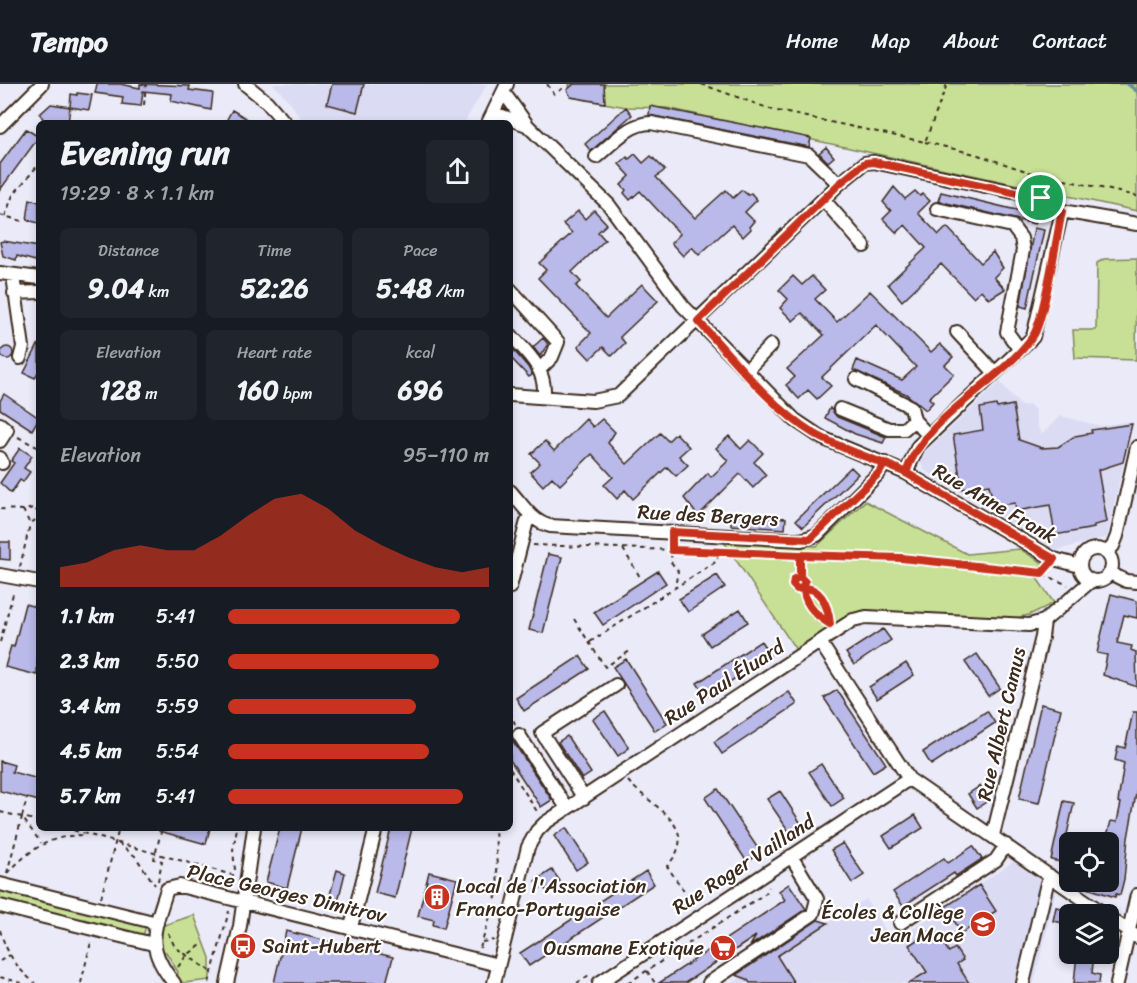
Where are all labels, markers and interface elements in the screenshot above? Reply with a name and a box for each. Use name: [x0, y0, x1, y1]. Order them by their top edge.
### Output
text: Tempo: [30, 17, 108, 66]
text: Home: [786, 22, 838, 60]
text: Map: [871, 22, 910, 60]
text: About: [943, 22, 1000, 60]
text: Contact: [1033, 22, 1107, 60]
text: Evening run: [60, 124, 230, 182]
button: share: [426, 140, 489, 203]
pin: [1015, 172, 1066, 223]
text: 19:29 · 8 × 1.1 km: [60, 176, 214, 211]
icon: arrive: [1024, 181, 1057, 214]
text: Distance: [98, 236, 159, 265]
text: Time: [258, 236, 291, 265]
text: Pace: [404, 236, 437, 265]
text: 9.04: [88, 265, 144, 311]
text: 52:26: [240, 265, 309, 311]
text: 5:48: [376, 265, 432, 311]
text: km: [144, 277, 169, 306]
text: /km: [432, 277, 465, 306]
text: Elevation: [96, 338, 161, 367]
text: Heart rate: [237, 338, 312, 367]
text: kcal: [406, 338, 435, 367]
text: 128: [99, 367, 141, 413]
text: 160: [236, 367, 279, 413]
text: 696: [398, 367, 443, 413]
text: m: [141, 379, 158, 408]
text: bpm: [279, 379, 313, 408]
text: Elevation: [60, 438, 141, 473]
text: 95–110 m: [403, 438, 489, 473]
street label: Rue Anne Frank: [926, 454, 1064, 553]
street label: Rue des Bergers: [637, 494, 780, 537]
text: 1.1 km: [60, 599, 114, 634]
text: 5:41: [156, 599, 195, 634]
street label: Rue Paul Éluard: [657, 629, 793, 735]
street label: Rue Albert Camus: [967, 643, 1036, 804]
text: 2.3 km: [60, 644, 120, 679]
text: 5:50: [156, 644, 199, 679]
text: 3.4 km: [60, 689, 121, 724]
text: 5:59: [156, 689, 199, 724]
text: 4.5 km: [60, 734, 122, 769]
text: 5:54: [156, 734, 199, 769]
text: 5.7 km: [60, 779, 121, 814]
text: 5:41: [156, 779, 195, 814]
street label: Rue Roger Vailland: [665, 804, 823, 924]
map controls: [1059, 832, 1119, 964]
button: locate: [1059, 832, 1119, 892]
street label: Place Georges Dimitrov: [184, 854, 391, 934]
place label: Local de l'Association Franco-Portugaise: [456, 869, 647, 927]
building icon: Local de l'Association Franco-Portugaise: [422, 882, 452, 912]
place label: Écoles & Collège Jean Macé: [821, 895, 964, 953]
button: layers: [1059, 904, 1119, 964]
school or university icon: Écoles & Collège Jean Macé: [968, 909, 998, 939]
place label: Saint-Hubert: [262, 929, 382, 964]
bus stop icon: Saint-Hubert: [228, 931, 258, 961]
place label: Ousmane Exotique: [544, 931, 704, 966]
supermarket icon: Ousmane Exotique: [708, 933, 738, 963]

